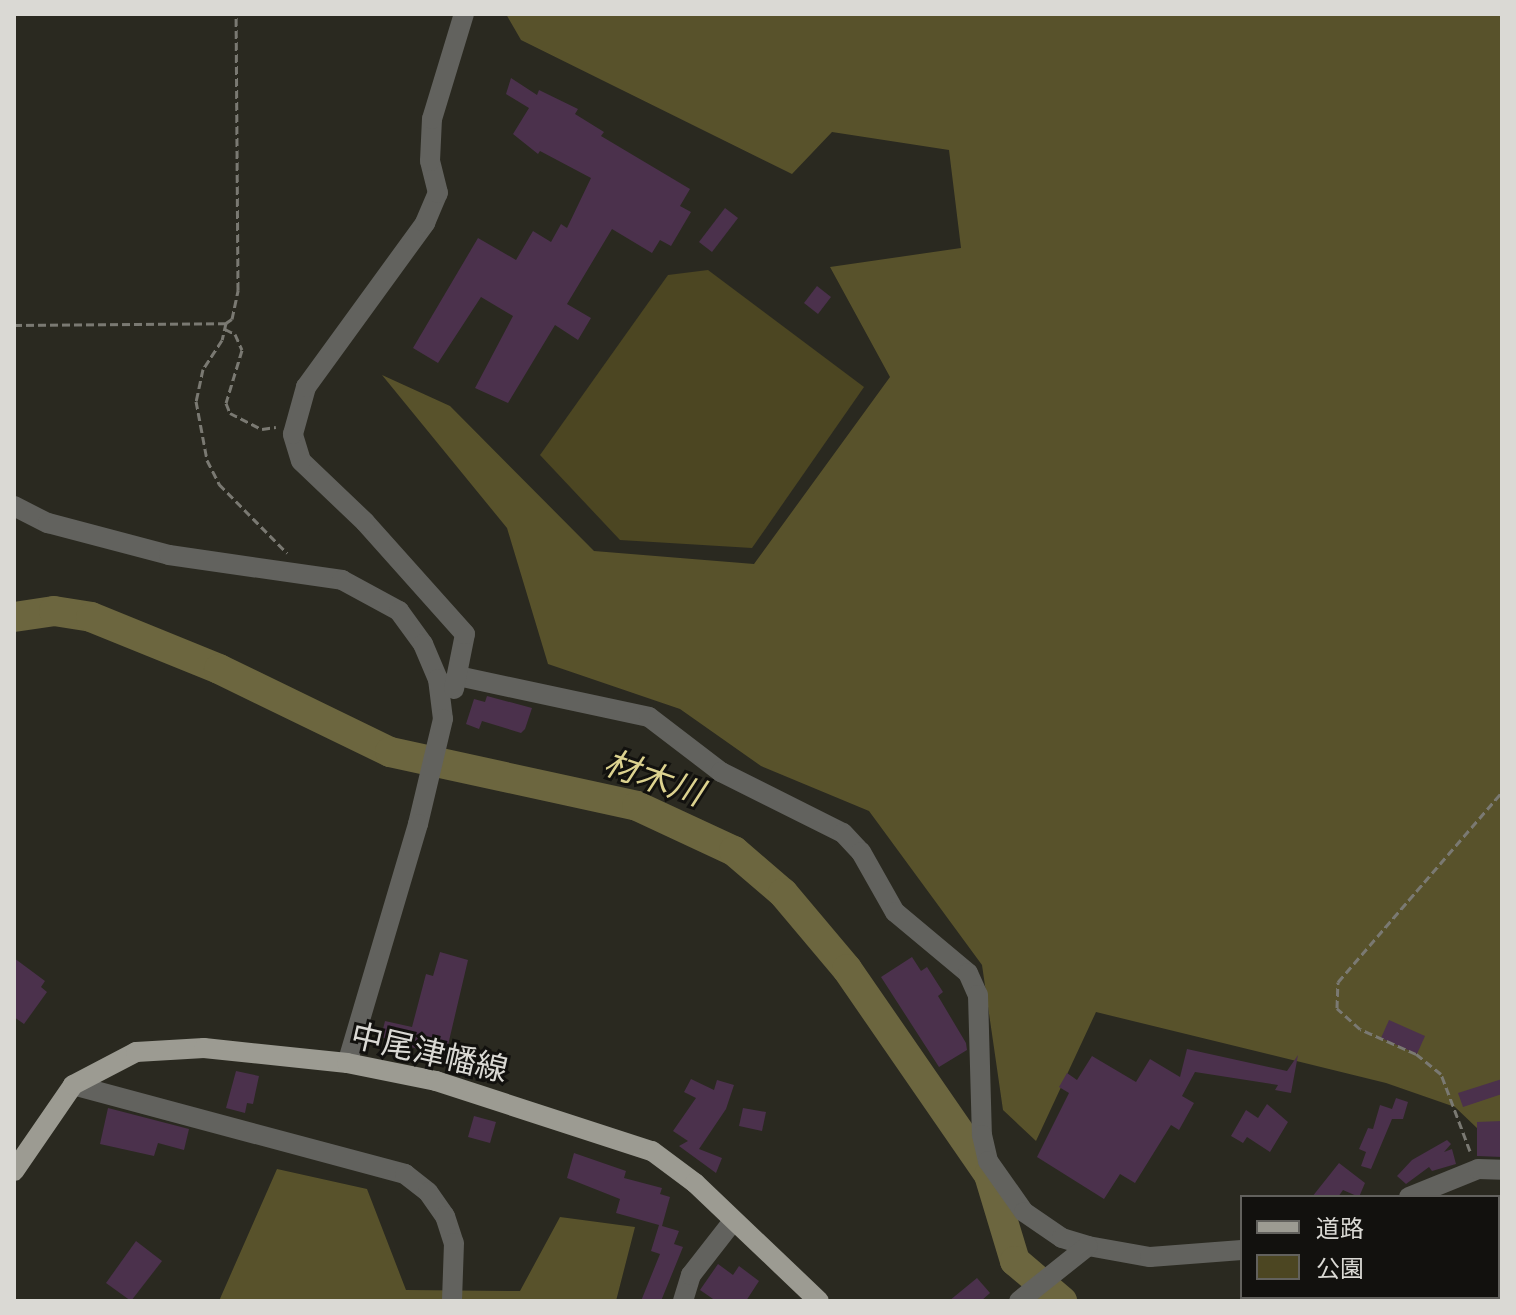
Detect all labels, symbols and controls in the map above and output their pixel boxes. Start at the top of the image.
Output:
water label: 材木川 [598,744,708,816]
street label: 中尾津幡線 [347,1017,511,1091]
legend [1240,1195,1500,1299]
text: 道路 [1316,1218,1364,1242]
text: 公園 [1316,1258,1364,1282]

